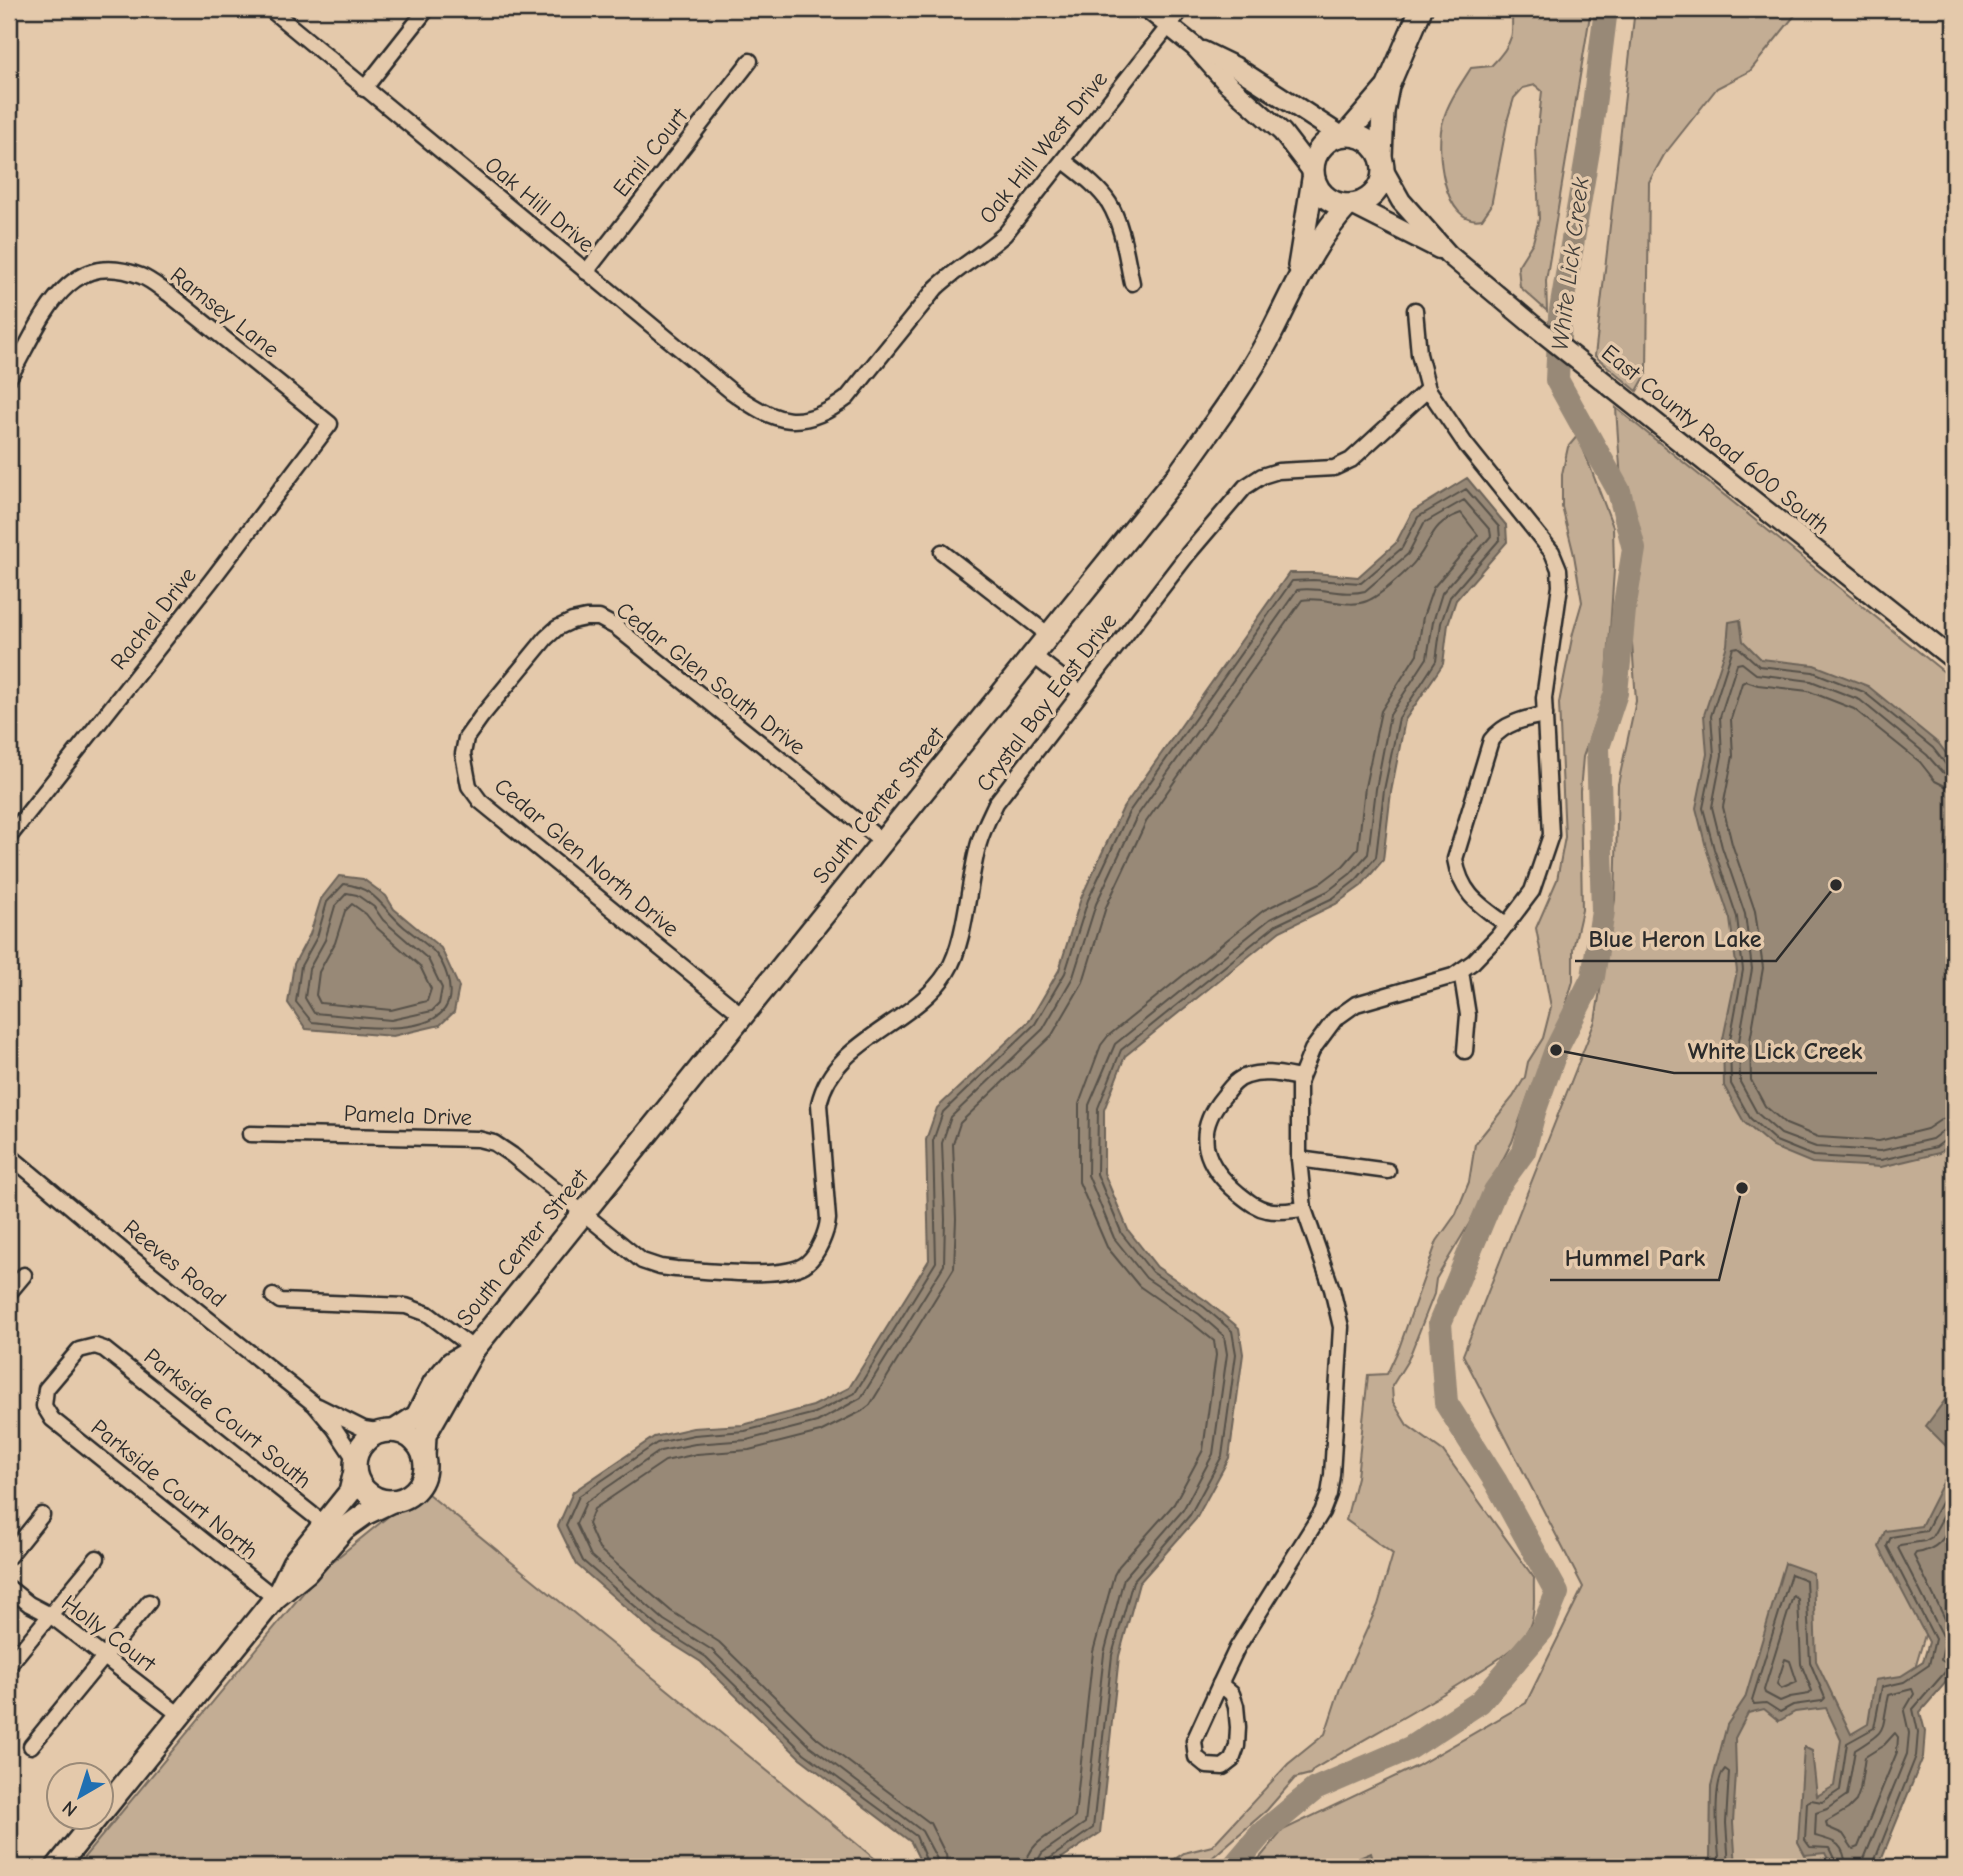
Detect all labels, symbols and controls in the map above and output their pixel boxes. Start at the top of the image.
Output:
street label: Oak Hill West Drive [974,66,1113,229]
street label: Emil Court [608,102,694,202]
street label: Oak Hill Drive [479,151,600,258]
water label: White Lick Creek [1545,175,1595,352]
street label: Ramsey Lane [165,262,284,363]
street label: East County Road 600 South [1596,339,1835,540]
street label: Rachel Drive [105,562,202,675]
street label: Cedar Glen South Drive [611,596,811,761]
street label: Crystal Bay East Drive [970,608,1122,797]
street label: South Center Street [807,721,951,889]
street label: Cedar Glen North Drive [489,772,684,942]
callout: Blue Heron Lake [1575,916,1776,961]
text: Blue Heron Lake [1589,925,1762,953]
callout: White Lick Creek [1674,1028,1877,1073]
text: White Lick Creek [1688,1037,1863,1065]
street label: Pamela Drive [343,1100,473,1131]
street label: South Center Street [451,1163,595,1331]
street label: Reeves Road [118,1214,231,1313]
callout: Hummel Park [1550,1235,1719,1280]
text: Hummel Park [1565,1244,1706,1272]
street label: Parkside Court South [139,1343,317,1494]
street label: Parkside Court North [86,1414,264,1565]
street label: Holly Court [56,1589,162,1678]
north arrow [46,1760,116,1830]
text: N [58,1796,82,1821]

